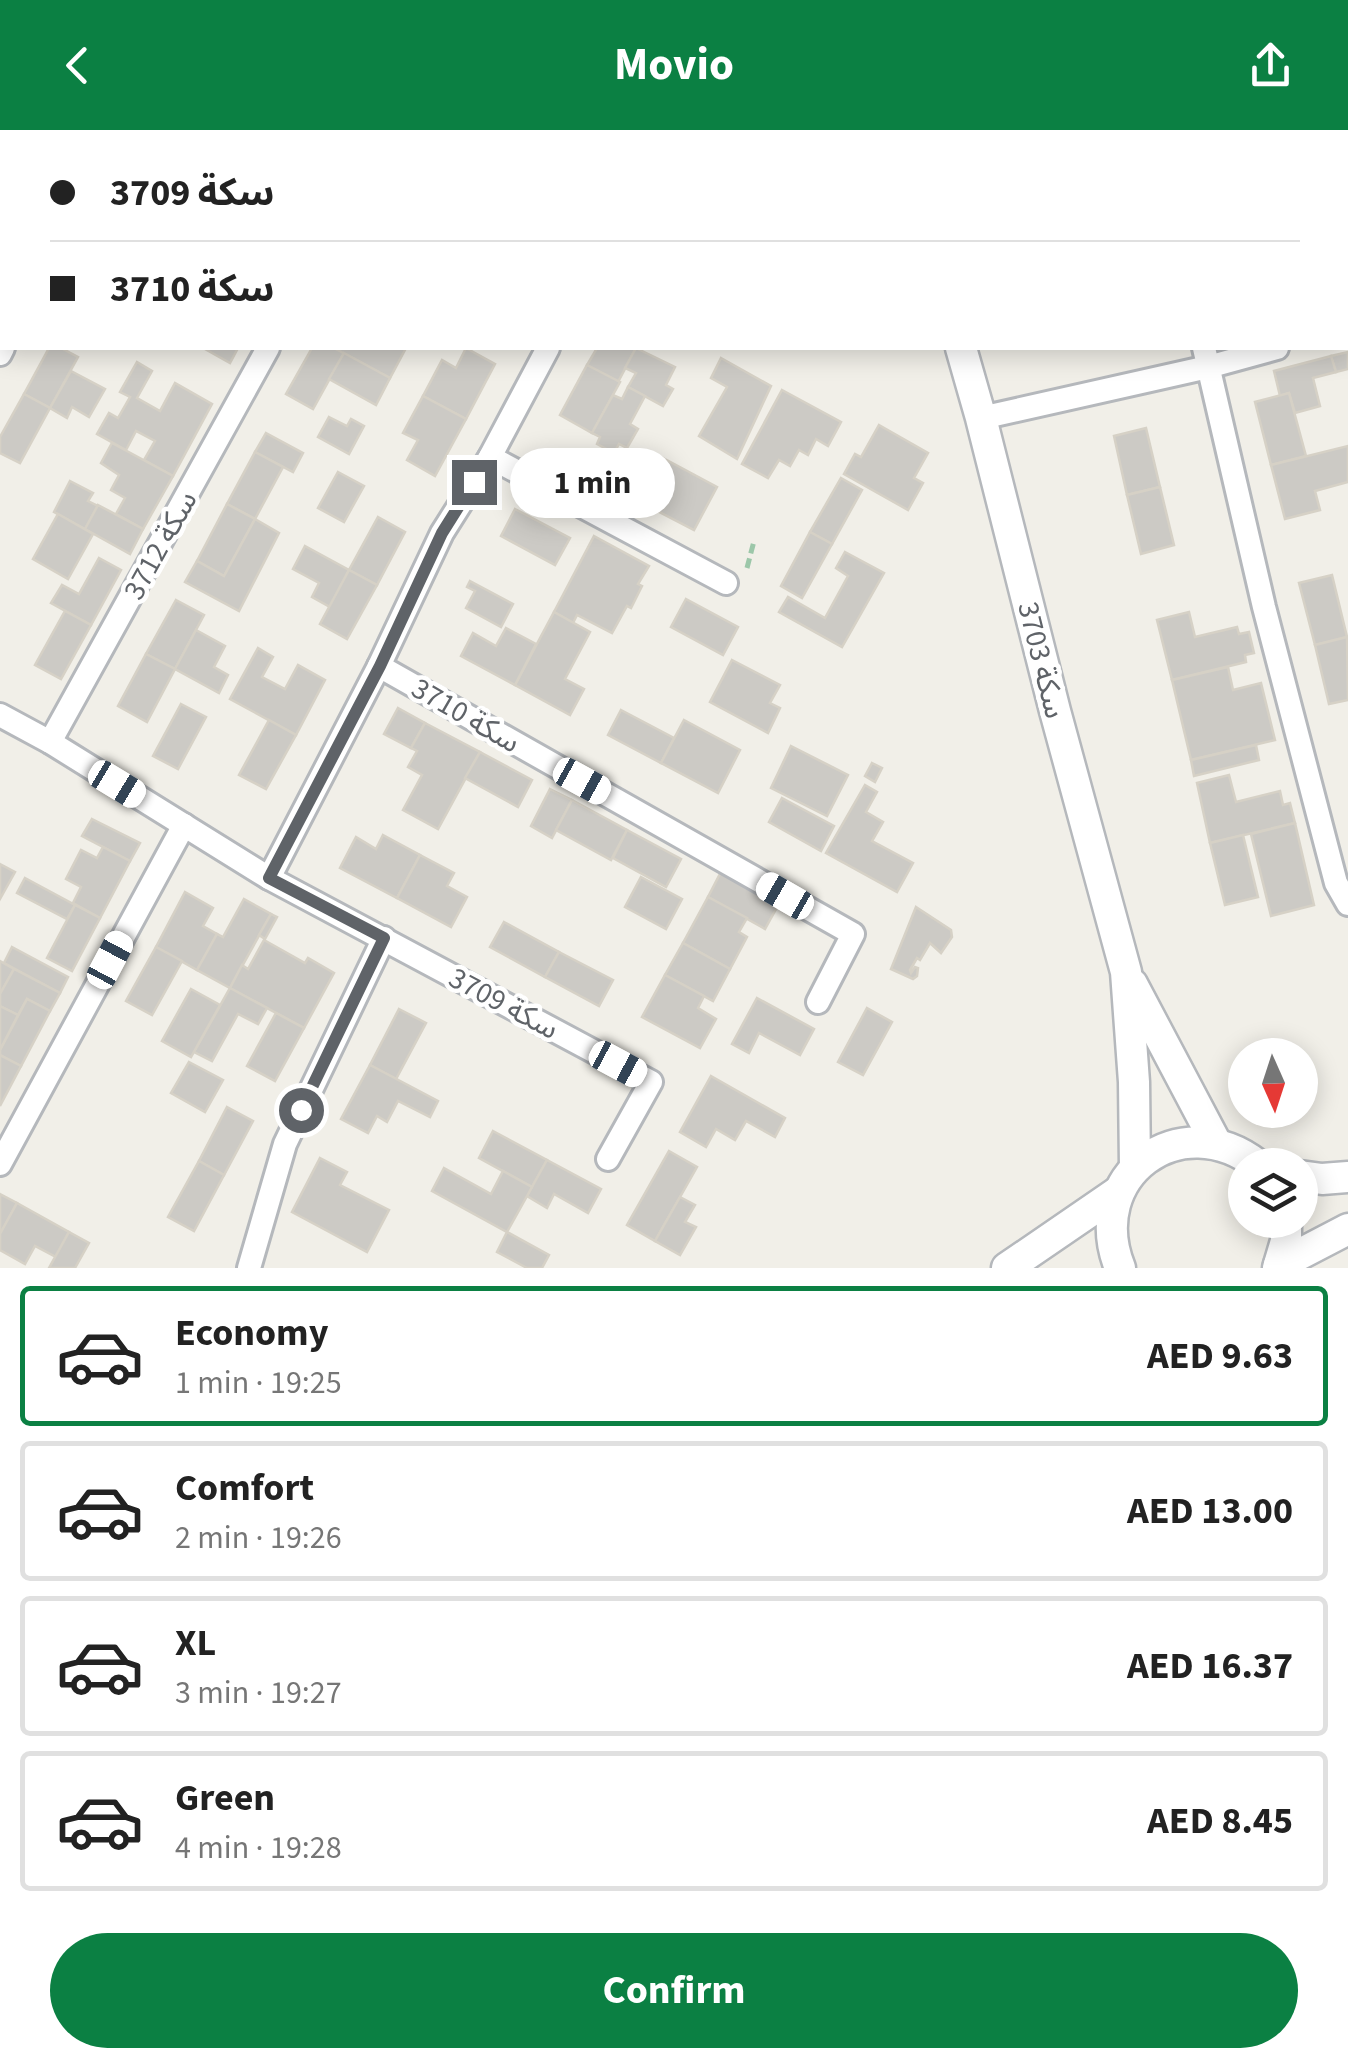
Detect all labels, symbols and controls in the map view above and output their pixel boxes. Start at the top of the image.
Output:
text: Movio [614,33,734,97]
icon: back [50,38,105,93]
icon: share [1243,38,1298,93]
text: سكة 3709 [110,166,274,220]
text: سكة 3710 [110,262,274,316]
callout: 1 min [509,447,674,517]
route end [452,460,497,505]
text: 1 min [554,460,631,506]
street label: سكة 3712 [113,483,208,608]
street label: سكة 3703 [1006,597,1077,723]
street label: سكة 3710 [403,667,528,764]
car [548,753,616,809]
car [84,756,150,812]
car [752,868,818,924]
car [83,926,137,994]
street label: سكة 3709 [441,957,566,1050]
car [584,1037,652,1091]
north arrow [1228,1038,1318,1128]
map controls [1228,1038,1318,1238]
route start [279,1088,324,1133]
button: layers [1228,1148,1318,1238]
text: Economy [175,1306,328,1360]
icon: car [55,1311,145,1401]
text: AED 9.63 [1147,1329,1293,1383]
text: 1 min · 19:25 [175,1360,342,1406]
text: Comfort [175,1461,314,1515]
icon: car [55,1466,145,1556]
text: AED 13.00 [1127,1484,1293,1538]
text: 2 min · 19:26 [175,1515,342,1561]
text: XL [175,1616,216,1670]
icon: car [55,1621,145,1711]
text: AED 16.37 [1127,1639,1293,1693]
text: 3 min · 19:27 [175,1670,342,1716]
text: Green [175,1771,275,1825]
icon: car [55,1776,145,1866]
text: AED 8.45 [1147,1794,1293,1848]
text: 4 min · 19:28 [175,1825,342,1871]
button: Confirm [50,1933,1298,2048]

